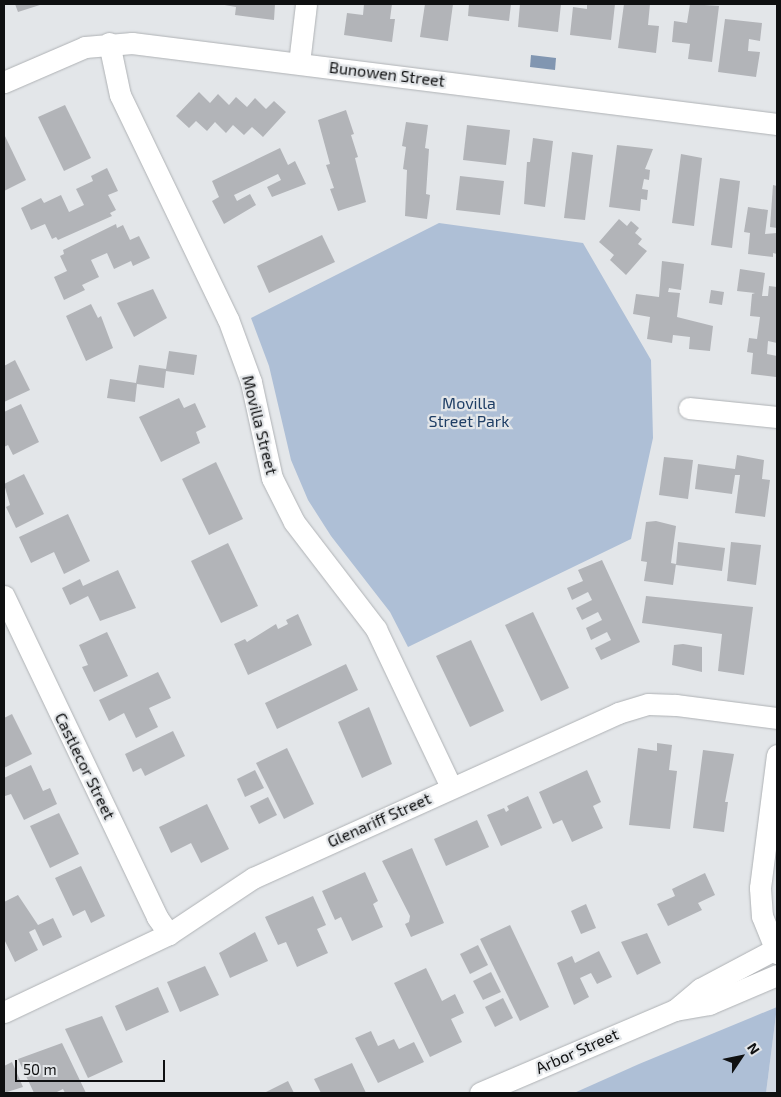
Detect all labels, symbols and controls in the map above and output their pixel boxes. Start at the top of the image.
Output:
street label: Bunowen Street [328,57,446,91]
street label: Movilla Street [238,373,282,477]
park label: Movilla Street Park [429,393,509,431]
street label: Castlecor Street [51,709,119,823]
street label: Glenariff Street [324,789,434,851]
street label: Arbor Street [532,1024,622,1078]
north arrow [716,1032,766,1082]
text: N [744,1039,764,1057]
scale bar [18,1050,168,1082]
text: 50 m [23,1060,57,1078]

